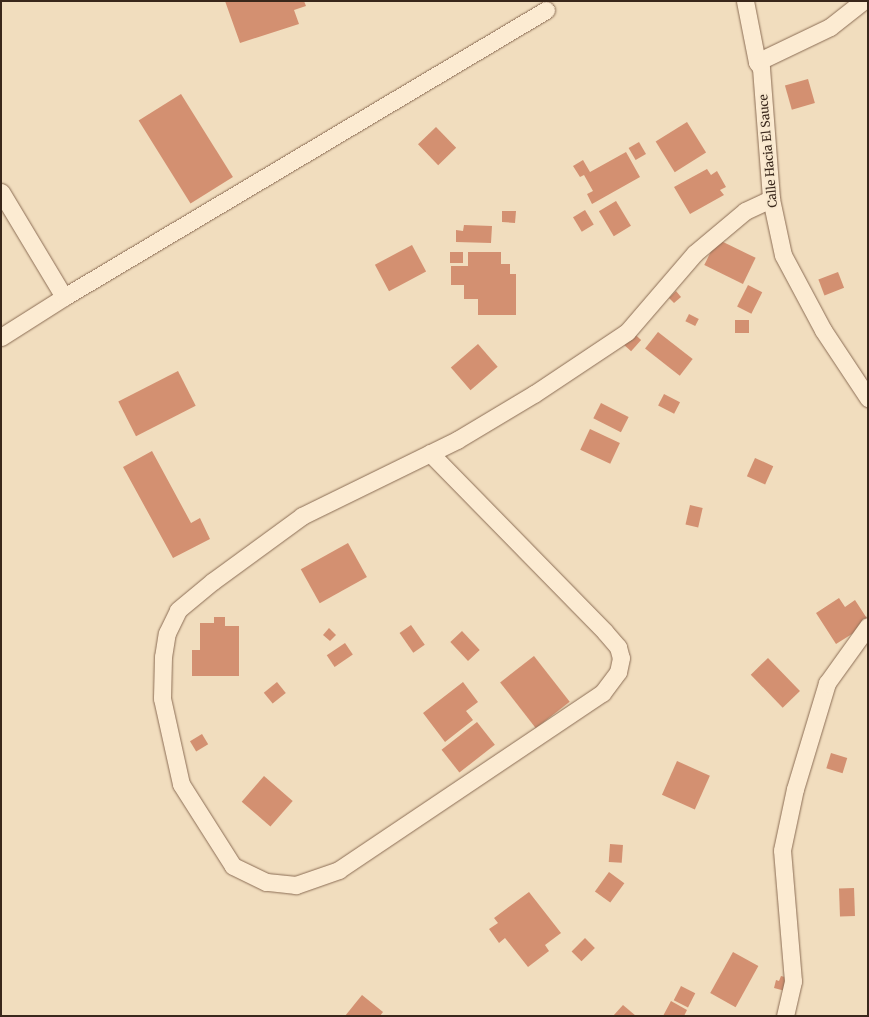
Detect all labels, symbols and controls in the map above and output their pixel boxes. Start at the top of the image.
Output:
street label: Calle Hacia El Sauce [756,94,780,208]

